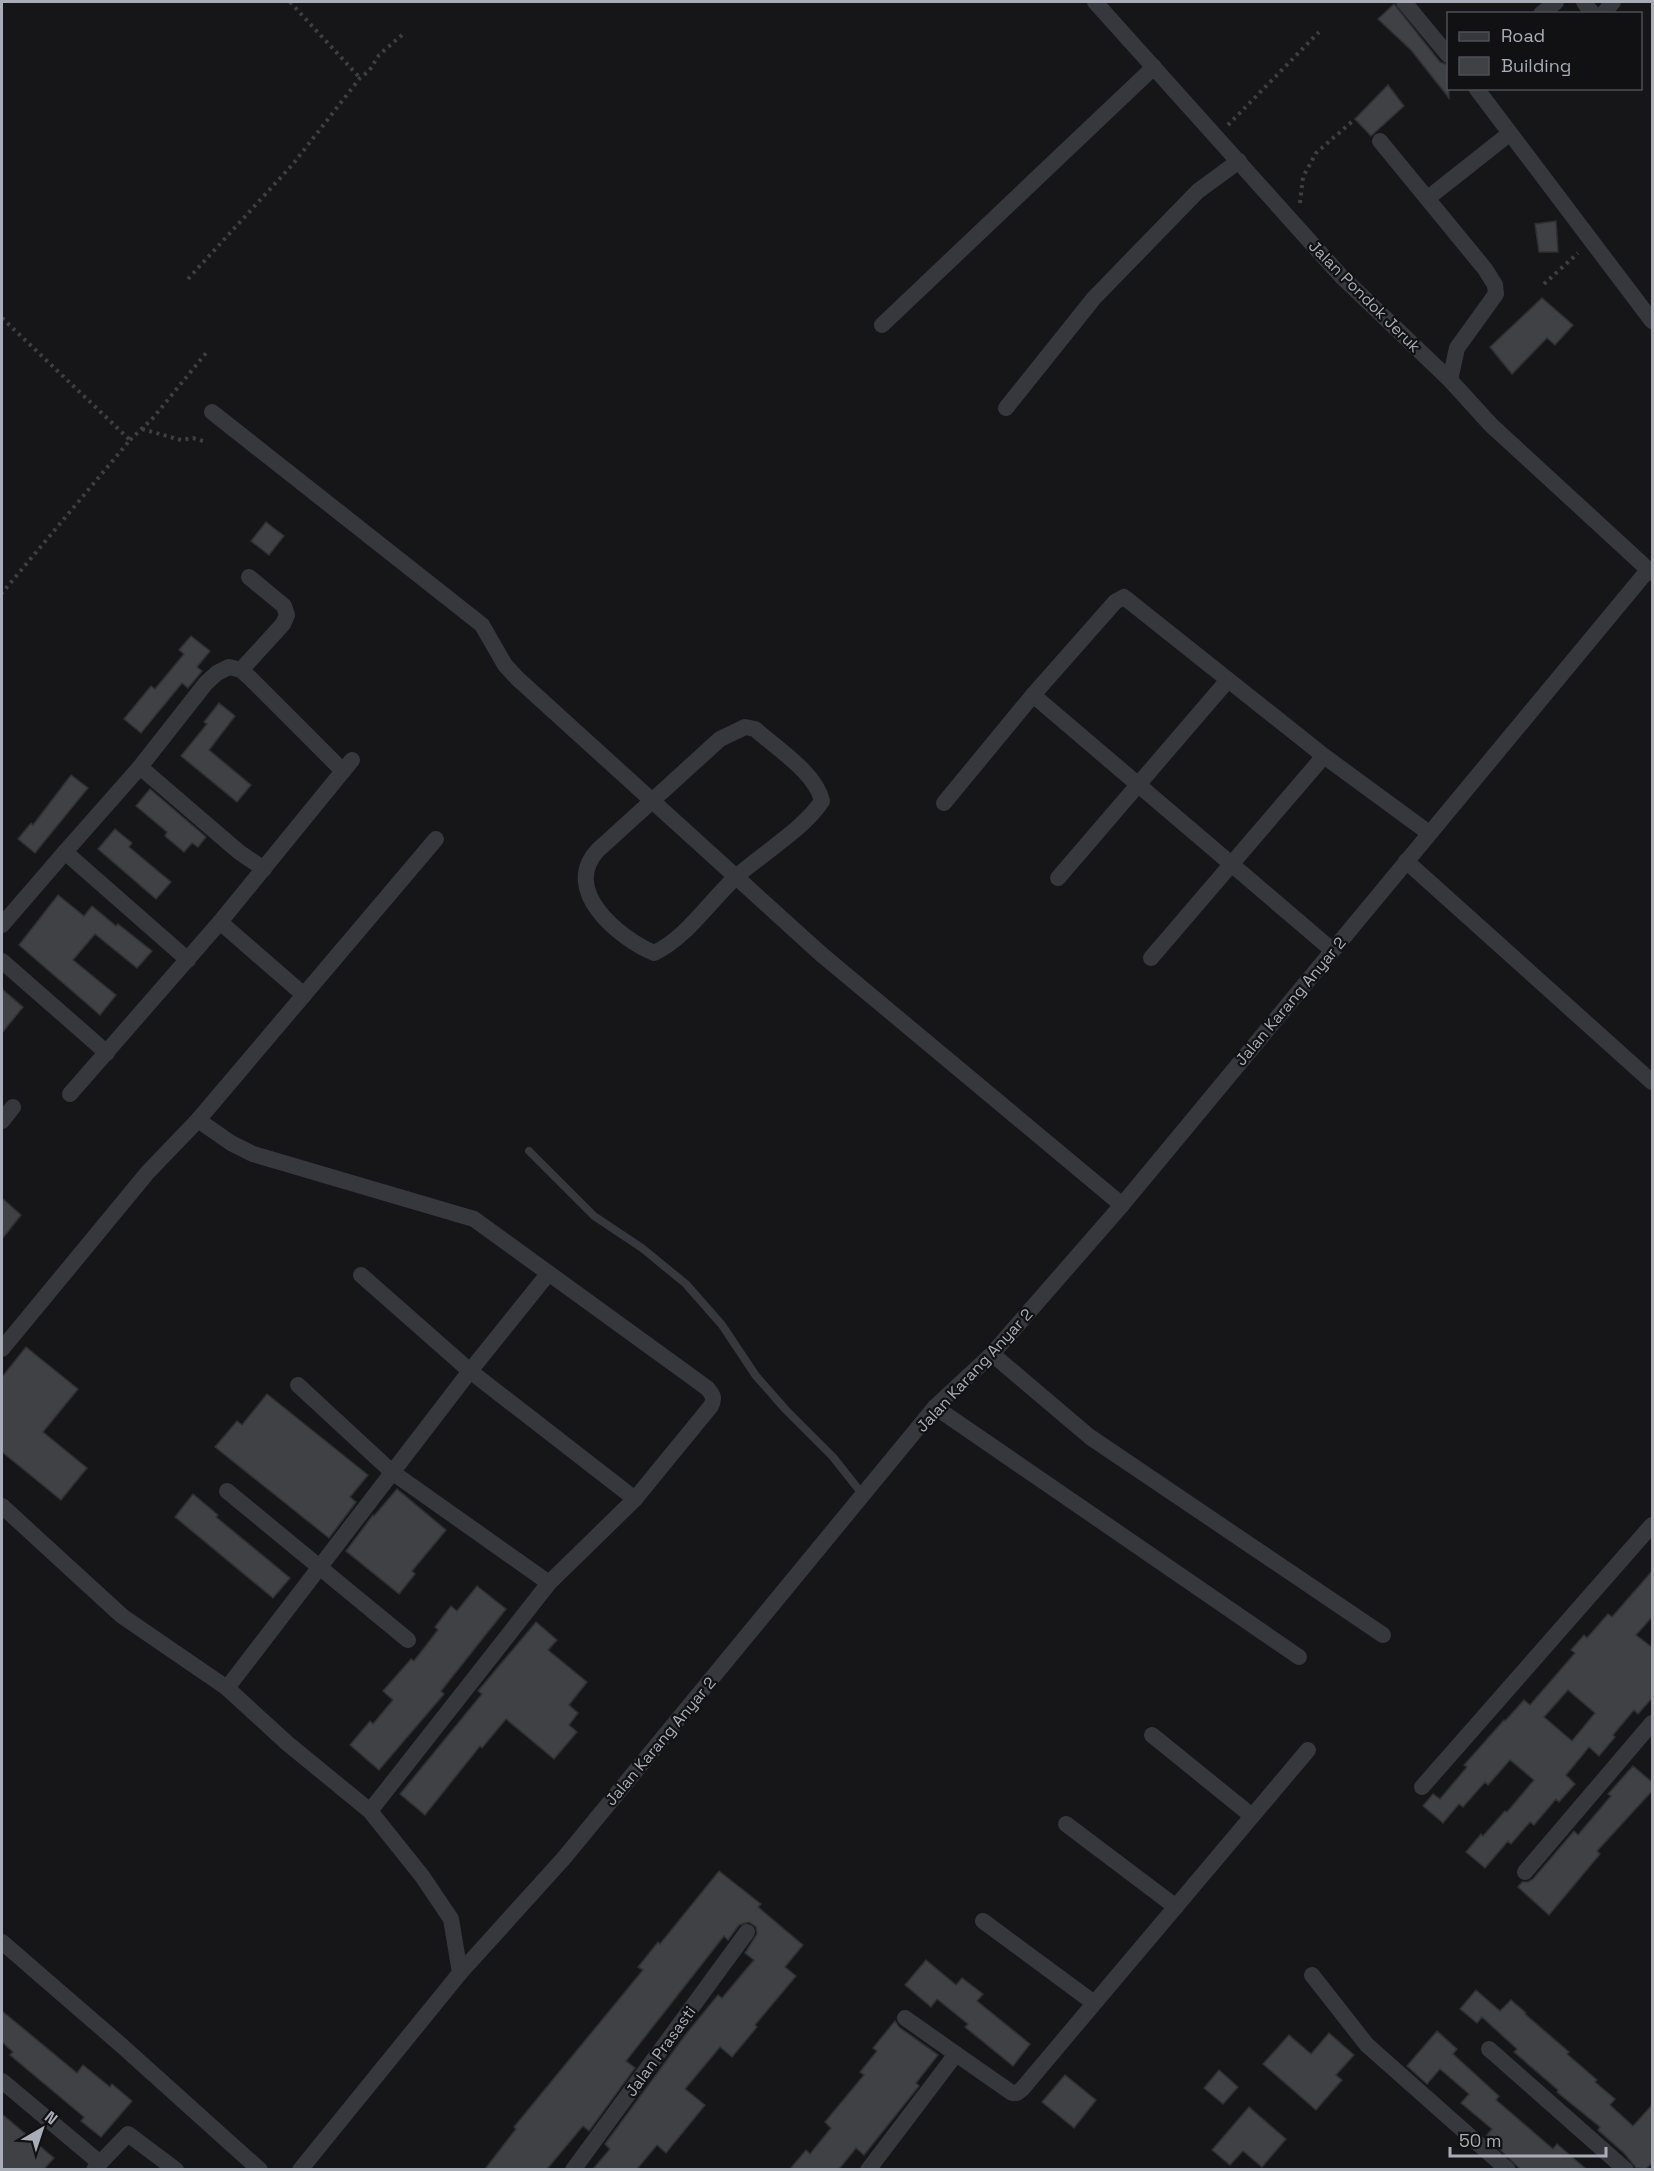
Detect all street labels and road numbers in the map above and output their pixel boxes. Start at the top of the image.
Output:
street label: Jalan Pondok Jeruk [1304,236,1425,357]
street label: Jalan Karang Anyar 2 [1230,933,1350,1070]
street label: Jalan Karang Anyar 2 [912,1304,1037,1437]
street label: Jalan Karang Anyar 2 [600,1673,720,1810]
street label: Jalan Prasasti [620,2002,700,2101]

